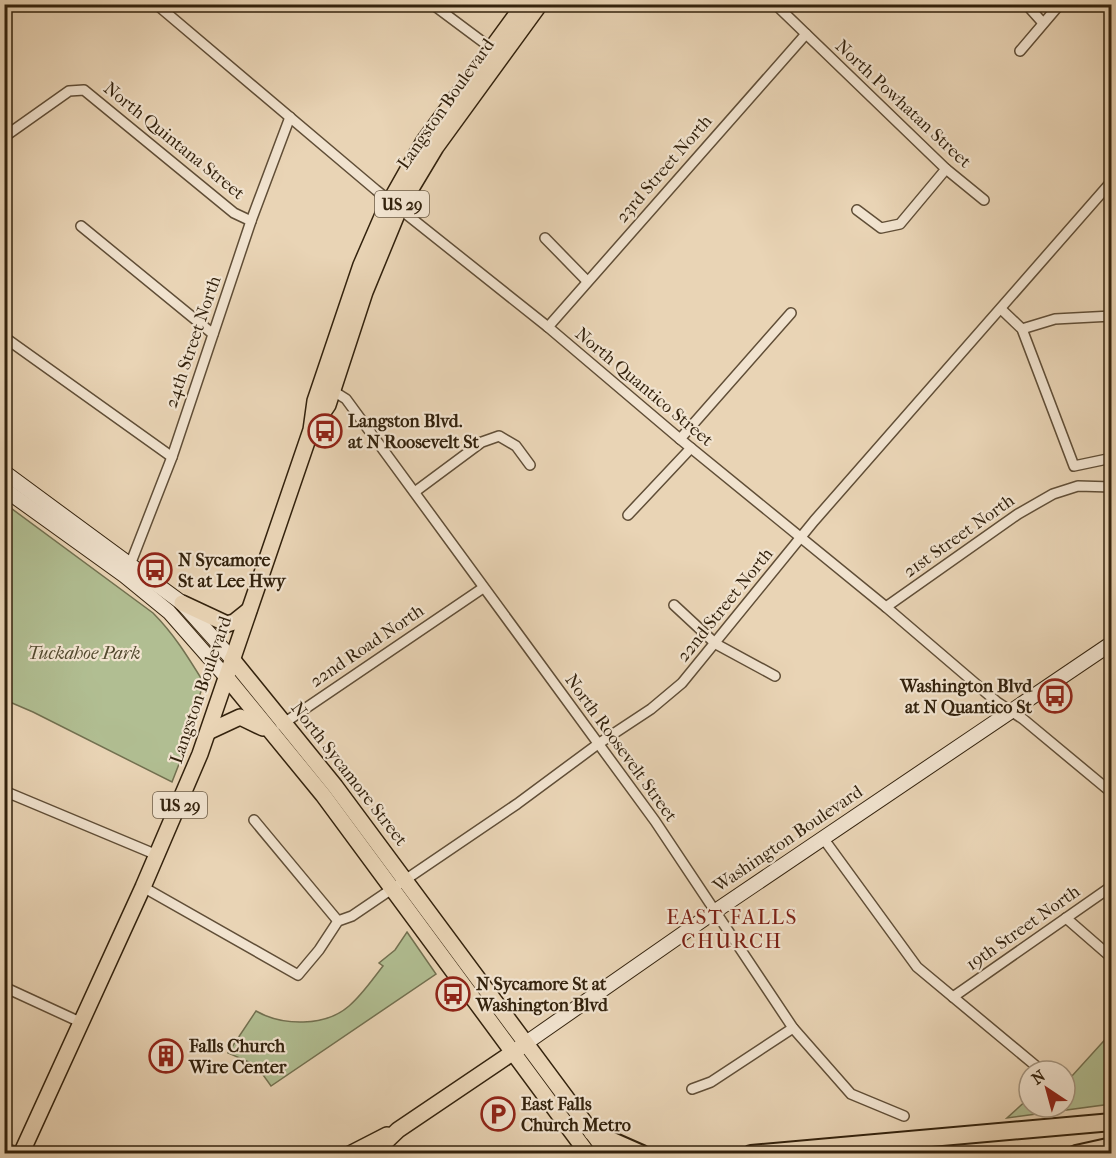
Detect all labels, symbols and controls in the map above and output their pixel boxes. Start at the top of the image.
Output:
street label: Langston Boulevard [393,35,499,173]
street label: North Powhatan Street [831,36,976,173]
street label: North Quintana Street [99,78,249,205]
street label: 23rd Street North [612,111,716,227]
road number: US 29 [375,191,429,217]
street label: 24th Street North [161,273,225,411]
street label: North Quantico Street [571,323,718,451]
place label: Langston Blvd. at N Roosevelt St [348,411,479,453]
bus stop icon: Langston Blvd. at N Roosevelt St [307,413,343,449]
street label: 21st Street North [899,490,1019,582]
street label: 22nd Street North [673,544,777,666]
place label: N Sycamore St at Lee Hwy [178,550,287,592]
bus stop icon: N Sycamore St at Lee Hwy [137,552,173,588]
street label: 22nd Road North [306,600,428,692]
street label: Langston Boulevard [166,613,236,766]
park label: Tuckahoe Park [28,643,140,664]
street label: North Roosevelt Street [560,670,682,826]
place label: Washington Blvd at N Quantico St [899,676,1033,718]
bus stop icon: Washington Blvd at N Quantico St [1037,678,1073,714]
street label: North Sycamore Street [286,698,412,851]
street label: Washington Boulevard [708,781,867,897]
road number: US 29 [153,792,207,818]
street label: 19th Street North [962,881,1084,975]
district label: EAST FALLS CHURCH [666,905,798,953]
place label: N Sycamore St at Washington Blvd [475,974,609,1016]
bus stop icon: N Sycamore St at Washington Blvd [435,976,471,1012]
place label: Falls Church Wire Center [188,1036,287,1078]
building icon: Falls Church Wire Center [148,1038,184,1074]
north arrow [1017,1059,1077,1119]
text: N [1028,1066,1050,1089]
place label: East Falls Church Metro [521,1094,631,1136]
parking icon: East Falls Church Metro [480,1096,516,1132]

